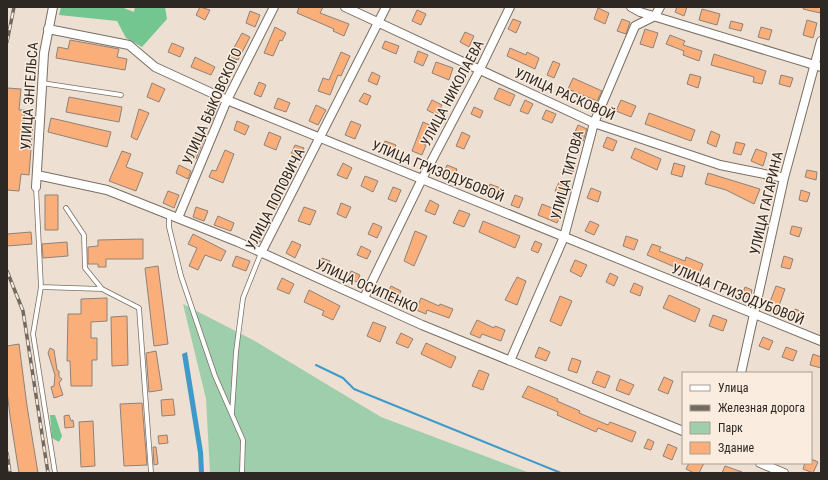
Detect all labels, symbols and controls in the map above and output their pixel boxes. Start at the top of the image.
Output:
street label: УЛИЦА НИКОЛАЕВА [417,37,487,149]
street label: УЛИЦА ЭНГЕЛЬСА [17,42,41,150]
street label: УЛИЦА БЫКОВСКОГО [179,45,245,167]
street label: УЛИЦА РАСКОВОЙ [512,65,618,123]
street label: УЛИЦА ТИТОВА [547,129,587,221]
street label: УЛИЦА ГРИЗОДУБОВОЙ [369,137,507,205]
street label: УЛИЦА ПОПОВИЧА [242,146,308,252]
street label: УЛИЦА ГАГАРИНА [746,150,786,256]
street label: УЛИЦА ОСИПЕНКО [313,256,421,316]
street label: УЛИЦА ГРИЗОДУБОВОЙ [669,260,807,328]
legend [682,372,812,464]
text: Улица [718,381,749,395]
text: Железная дорога [718,401,805,415]
text: Парк [718,421,743,435]
text: Здание [718,441,755,455]

